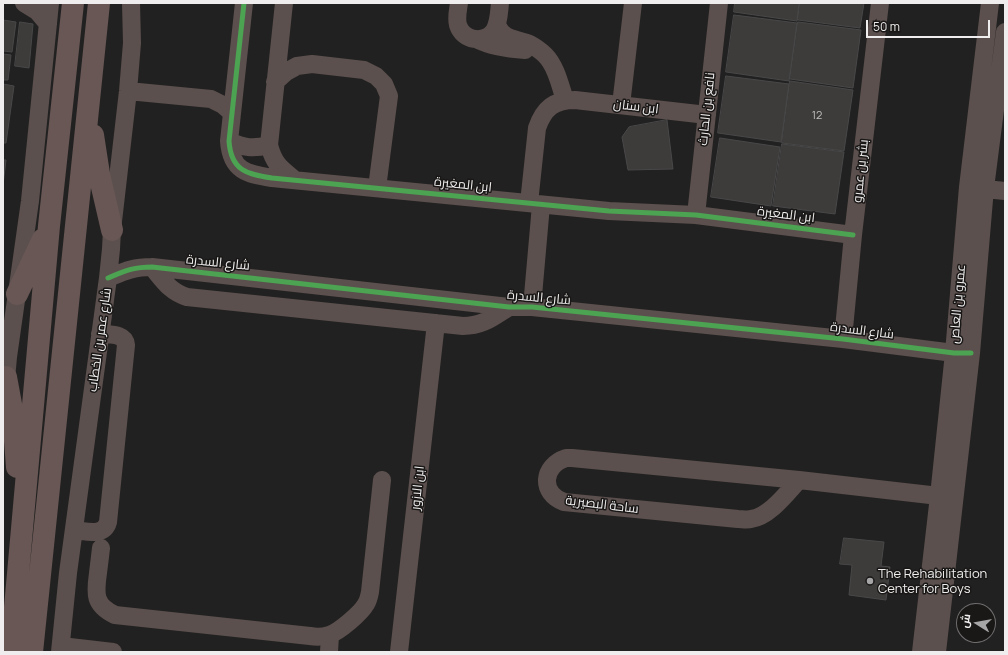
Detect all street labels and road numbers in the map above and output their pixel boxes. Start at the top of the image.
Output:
street label: نافع بن الحارث [695,72,719,146]
street label: ابن سنان [612,96,660,118]
street label: بشر بن عمرو [850,139,872,203]
street label: ابن المغيرة [433,174,493,196]
street label: ابن المغيرة [756,204,816,226]
street label: شارع السدرة [185,252,251,274]
street label: عمرو بن العاص [947,264,969,344]
street label: شارع عمر بن الخطاب [85,287,115,393]
street label: شارع السدرة [506,287,572,309]
street label: شارع السدرة [829,319,895,343]
street label: ابن الازور [408,465,428,511]
street label: ساحة البصيرية [565,493,639,517]

